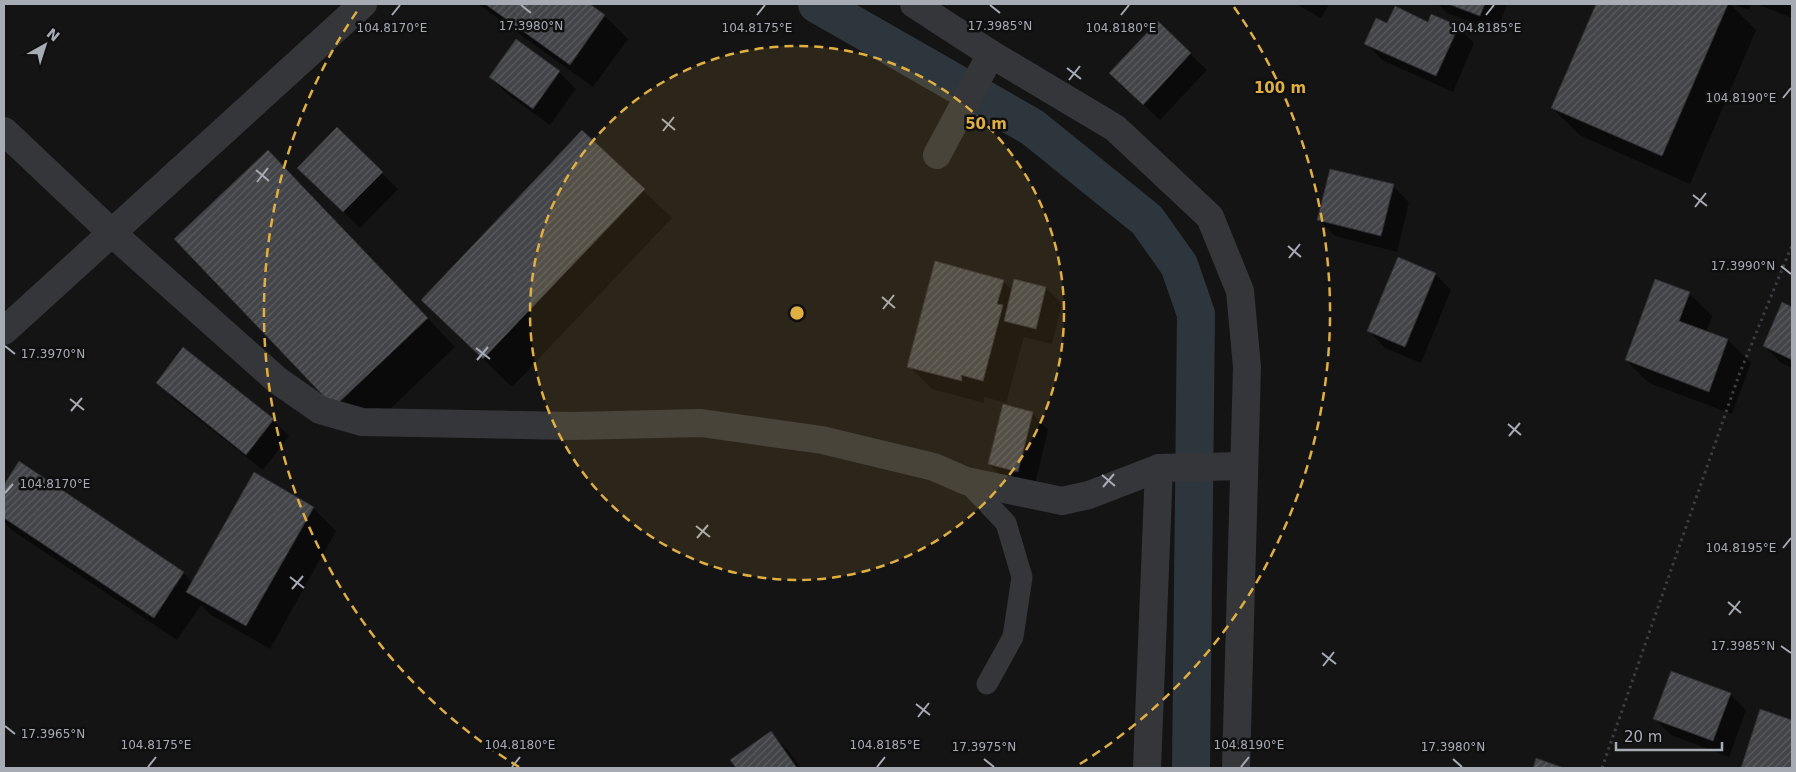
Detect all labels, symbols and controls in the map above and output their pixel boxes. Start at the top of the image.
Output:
text: 17.3980°N [499,19,563,33]
text: 17.3985°N [968,19,1032,33]
north arrow [20,20,70,70]
text: 104.8170°E [357,21,427,35]
text: 104.8175°E [722,21,792,35]
text: 104.8180°E [1086,21,1156,35]
text: 104.8185°E [1451,21,1521,35]
text: N [44,25,63,45]
text: 100 m [1254,79,1306,97]
text: 104.8190°E [1706,91,1776,105]
text: 50 m [965,115,1007,133]
text: 17.3990°N [1711,259,1775,273]
centre of rings [788,304,806,322]
text: 17.3970°N [21,347,85,361]
text: 104.8170°E [20,477,90,491]
text: 104.8195°E [1706,541,1776,555]
text: 17.3985°N [1711,639,1775,653]
scale bar [1616,720,1722,752]
text: 17.3965°N [21,727,85,741]
text: 20 m [1624,728,1662,746]
text: 104.8175°E [121,738,191,752]
text: 104.8180°E [485,738,555,752]
text: 104.8185°E [850,738,920,752]
text: 104.8190°E [1214,738,1284,752]
text: 17.3975°N [952,740,1016,754]
text: 17.3980°N [1421,740,1485,754]

